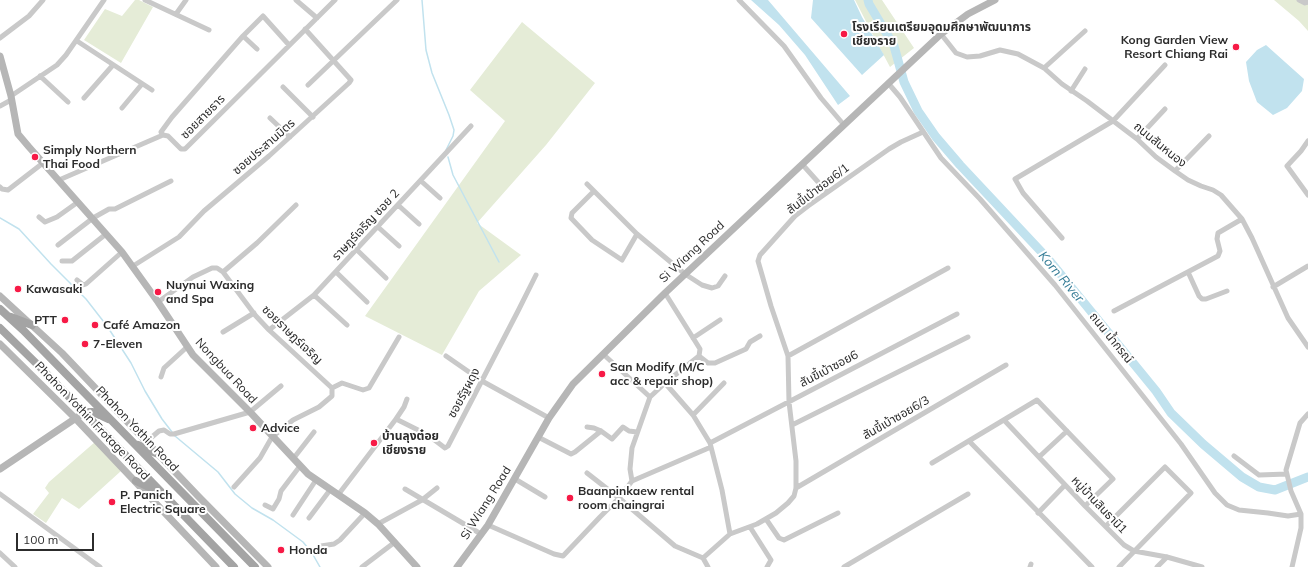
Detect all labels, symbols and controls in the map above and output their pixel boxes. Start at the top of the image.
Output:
place label: โรงเรียนเตรียมอุดมศึกษาพัฒนาการ เชียงราย [852,20,1031,48]
marker: โรงเรียนเตรียมอุดมศึกษาพัฒนาการ เชียงราย [839,29,849,39]
place label: Kong Garden View Resort Chiang Rai [1121,33,1228,61]
marker: Kong Garden View Resort Chiang Rai [1231,42,1241,52]
street label: ซอยสายธาร [178,92,228,142]
street label: ซอยประสานมิตร [230,116,298,178]
street label: ถนนสันหนอง [1131,119,1189,171]
place label: Simply Northern Thai Food [43,143,137,171]
marker: Simply Northern Thai Food [30,152,40,162]
street label: สันขี้เบ้าซอย6/1 [784,161,852,217]
street label: ราษฎร์เจริญ ซอย 2 [329,186,403,264]
street label: Si Wiang Road [656,218,728,286]
water label: Korn River [1035,248,1087,306]
place label: Nuynui Waxing and Spa [166,278,254,306]
place label: Kawasaki [26,282,82,296]
marker: Kawasaki [13,284,23,294]
marker: Nuynui Waxing and Spa [153,287,163,297]
street label: ซอยราษฎร์เจริญ [259,303,325,367]
street label: ถนน น้ำกรณ์ [1086,310,1136,366]
place label: PTT [34,313,57,327]
marker: PTT [60,315,70,325]
place label: Café Amazon [103,318,180,332]
marker: Café Amazon [90,320,100,330]
street label: Nongbua Road [192,335,260,407]
place label: 7-Eleven [93,337,142,351]
marker: 7-Eleven [80,339,90,349]
street label: สันขี้เบ้าซอย6 [797,348,861,390]
street label: Phahon Yothin Frotage Road [32,359,152,483]
place label: San Modify (M/C acc & repair shop) [610,360,713,388]
street label: ซอยรัฐผดุง [445,365,483,421]
marker: San Modify (M/C acc & repair shop) [597,369,607,379]
street label: Phahon Yothin Road [93,383,181,475]
street label: สันขี้เบ้าซอย6/3 [860,393,932,443]
place label: Advice [261,421,300,435]
marker: Advice [248,423,258,433]
place label: บ้านลุงต๋อย เชียงราย [382,429,439,457]
marker: บ้านลุงต๋อย เชียงราย [369,438,379,448]
street label: Si Wiang Road [458,464,514,542]
street label: หมู่บ้านสินธานี1 [1068,473,1130,537]
place label: Baanpinkaew rental room chaingrai [578,484,694,512]
place label: P. Panich Electric Square [120,488,206,516]
marker: Baanpinkaew rental room chaingrai [565,493,575,503]
marker: P. Panich Electric Square [107,497,117,507]
scale bar [18,525,96,551]
text: 100 m [23,532,58,547]
place label: Honda [289,543,328,557]
marker: Honda [276,545,286,555]

